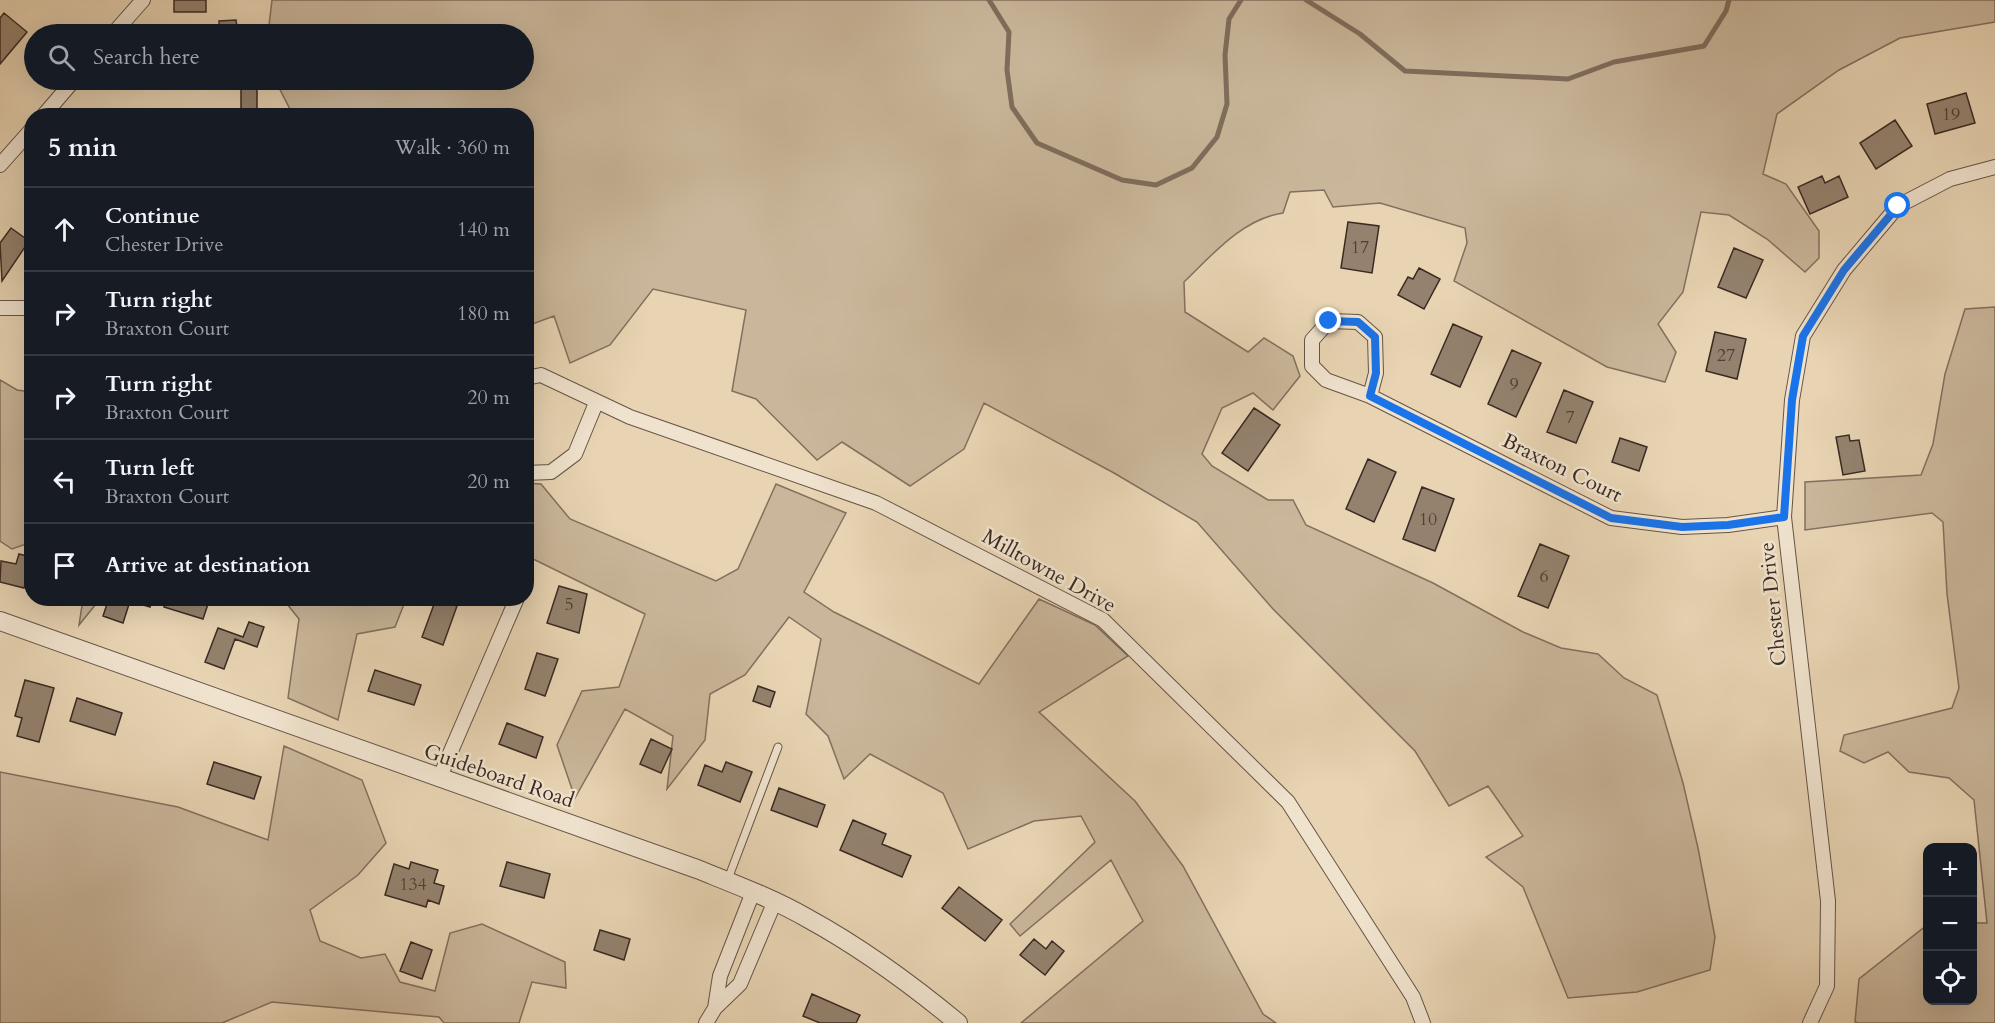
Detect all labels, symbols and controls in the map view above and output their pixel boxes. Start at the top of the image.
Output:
search box [24,24,534,90]
icon: search [45,41,78,74]
text: Search here [93,42,200,72]
house number: 19 [1942,102,1960,127]
text: 5 min [48,130,117,165]
text: Walk · 360 m [395,134,510,161]
route start [1884,192,1910,218]
text: Continue [105,201,200,231]
icon: ahead [48,213,81,246]
text: 140 m [457,216,510,243]
text: Chester Drive [105,231,223,258]
house number: 17 [1351,235,1369,260]
text: Turn right [105,285,212,315]
icon: right [48,297,81,330]
text: 180 m [457,300,510,327]
route end [1315,307,1341,333]
text: Braxton Court [105,315,229,342]
house number: 27 [1717,343,1735,368]
text: Turn right [105,369,212,399]
house number: 9 [1509,372,1519,397]
icon: right [48,381,81,414]
text: 20 m [467,384,510,411]
text: Braxton Court [105,399,229,426]
house number: 7 [1565,405,1575,430]
street label: Braxton Court [1497,426,1627,510]
text: Turn left [105,453,194,483]
icon: left [48,465,81,498]
text: 20 m [467,468,510,495]
text: Braxton Court [105,483,229,510]
house number: 10 [1419,507,1437,532]
street label: Milltowne Drive [977,522,1121,620]
street label: Chester Drive [1752,541,1794,667]
icon: arrive [48,549,81,582]
text: Arrive at destination [105,550,310,580]
house number: 6 [1539,564,1549,589]
house number: 5 [564,592,574,617]
street label: Guideboard Road [420,737,578,815]
map controls [1923,843,1977,1005]
button: + [1923,843,1977,897]
house number: 134 [399,872,427,897]
button: − [1923,897,1977,951]
button: locate [1923,951,1977,1005]

